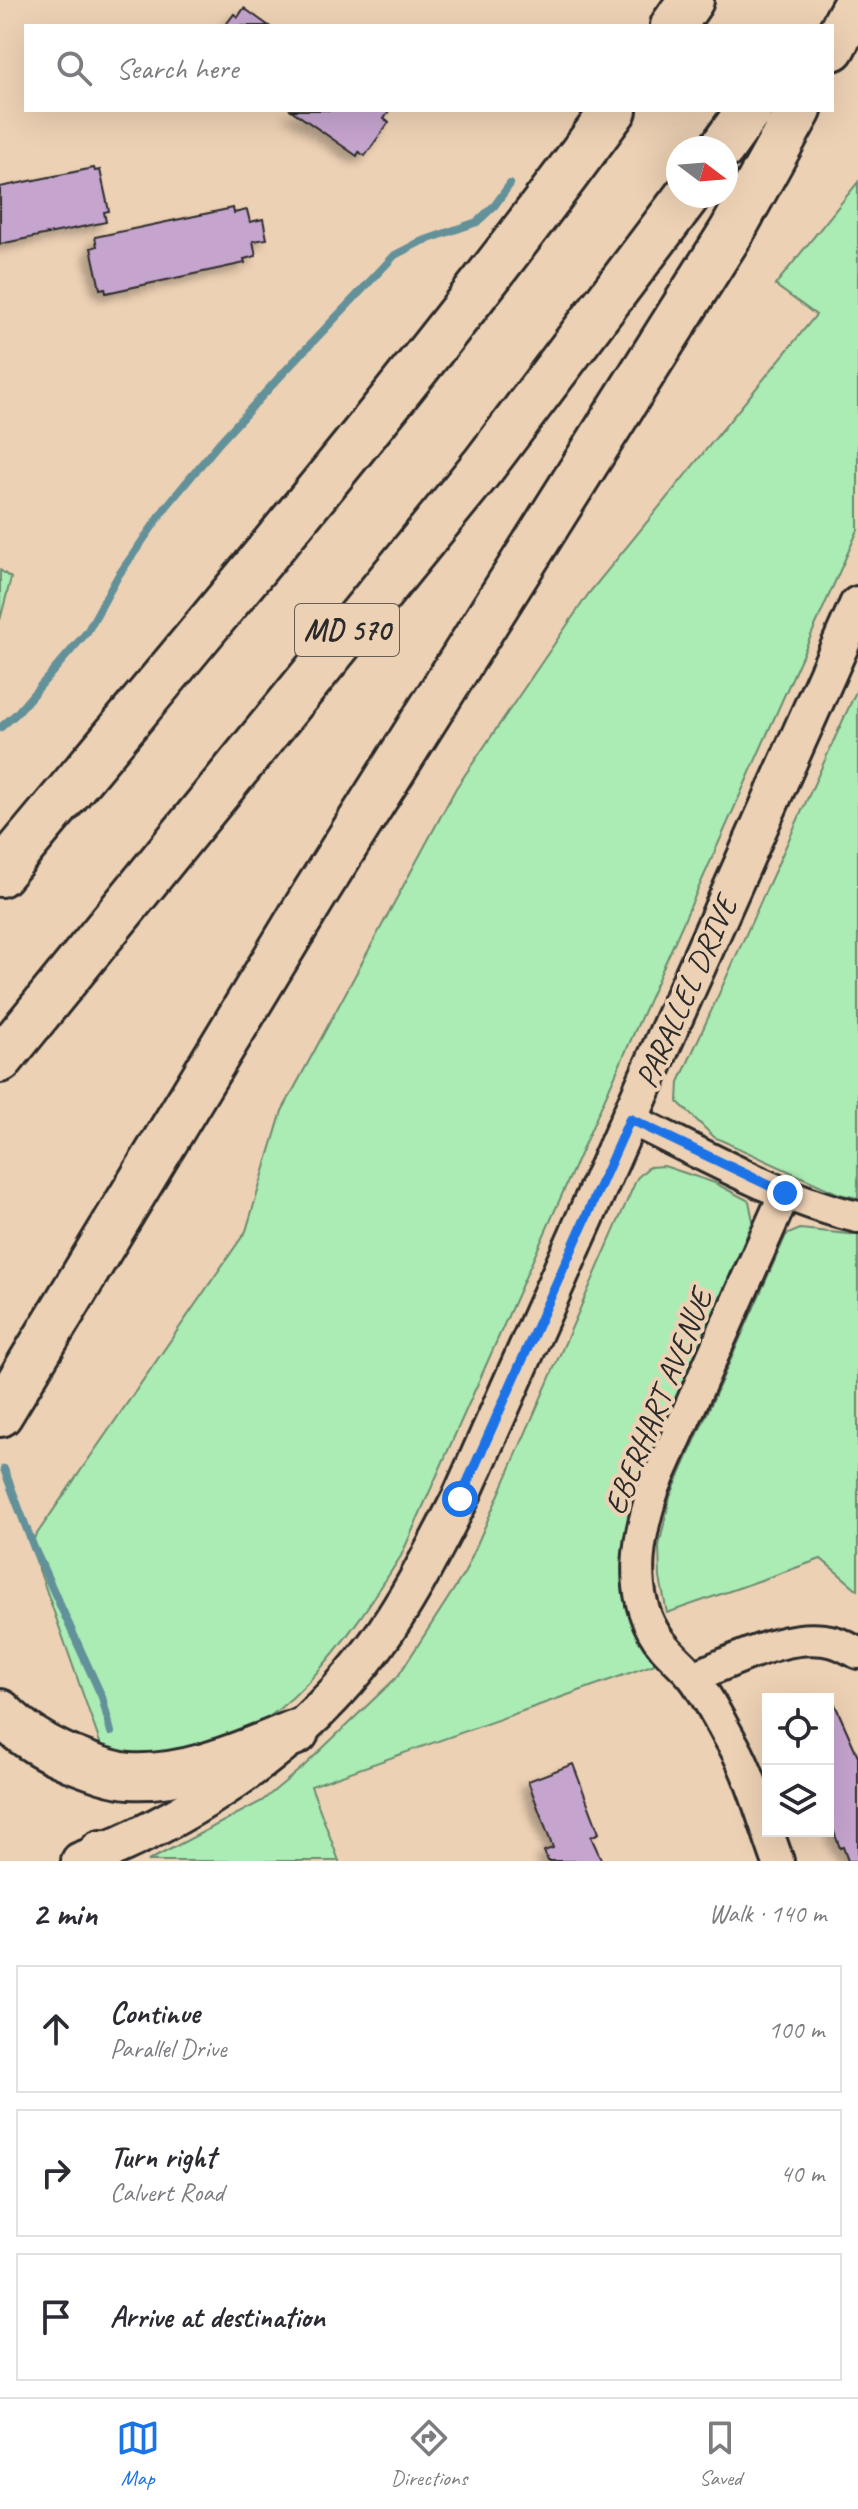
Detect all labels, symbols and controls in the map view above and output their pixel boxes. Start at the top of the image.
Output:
search box [24,24,834,112]
icon: search [52,46,96,90]
text: Search here [116,49,238,87]
north arrow [666,136,738,208]
road number: MD 570 [295,604,399,656]
street label: PARALLEL DRIVE [626,886,748,1094]
route end [767,1175,803,1211]
street label: EBERHART AVENUE [594,1280,723,1520]
route start [442,1481,478,1517]
map controls [762,1693,834,1837]
button: locate [762,1693,834,1765]
button: layers [762,1765,834,1837]
text: 2 min [32,1892,97,1935]
text: Walk · 140 m [709,1897,826,1930]
text: Continue [110,1994,200,2032]
icon: ahead [34,2007,78,2051]
text: 100 m [768,2013,824,2046]
text: Parallel Drive [110,2032,226,2065]
text: Turn right [110,2138,215,2176]
icon: right [34,2151,78,2195]
text: 40 m [780,2157,824,2190]
text: Calvert Road [110,2176,224,2209]
icon: arrive [34,2295,78,2339]
text: Arrive at destination [110,2298,325,2336]
tab: Map [116,2416,160,2492]
tab: Directions [391,2416,467,2492]
tab: Saved [698,2416,742,2492]

